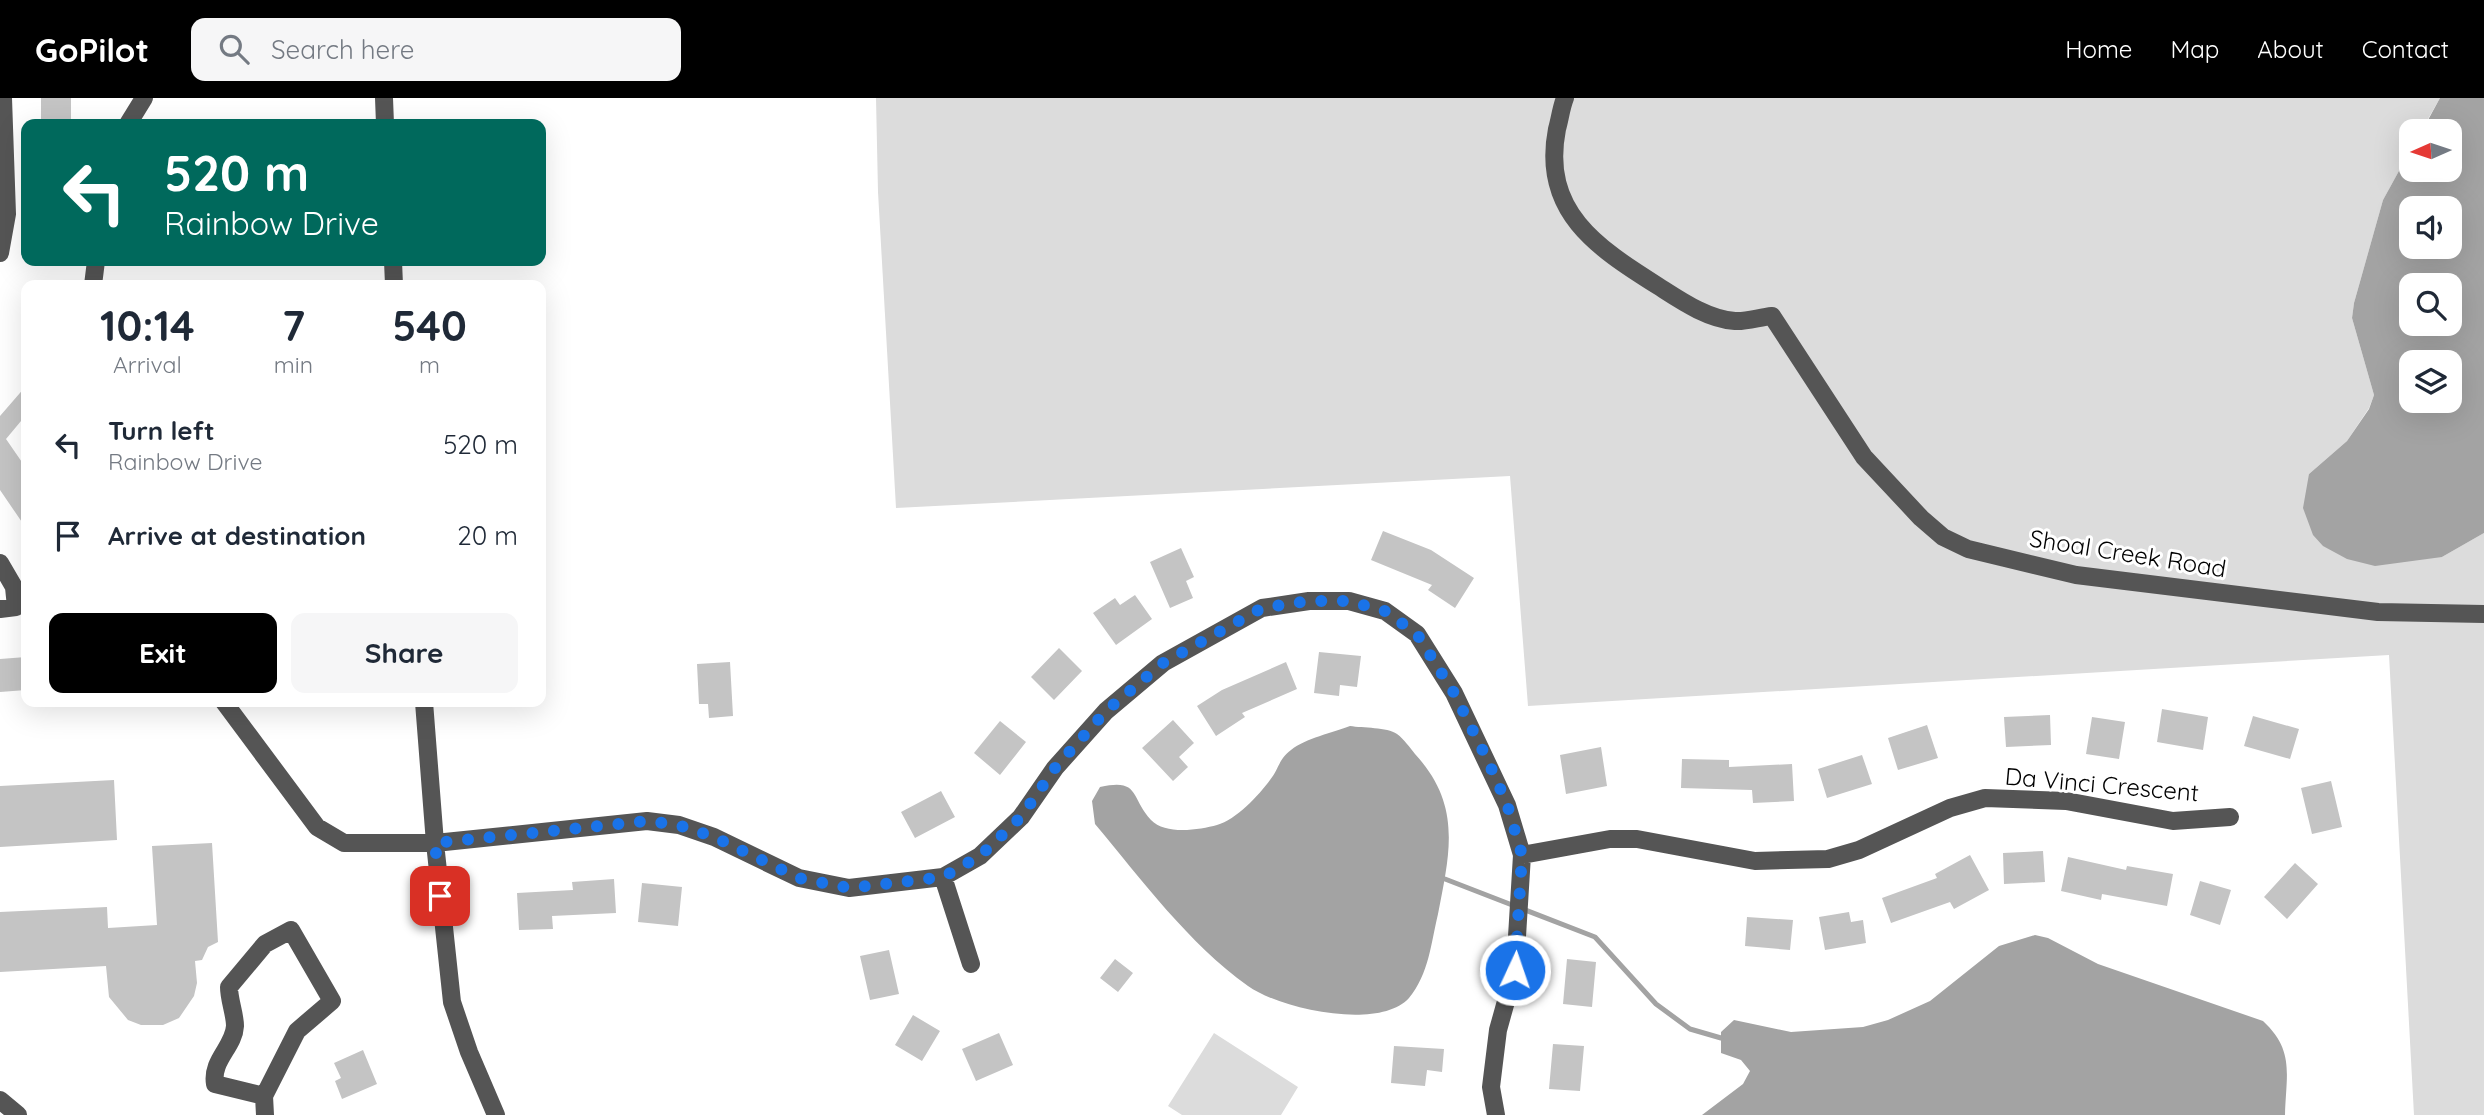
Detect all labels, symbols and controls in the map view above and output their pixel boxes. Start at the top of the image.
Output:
search box [191,18,681,81]
text: GoPilot [35,29,149,70]
icon: search [215,30,253,68]
text: Search here [271,33,414,66]
text: Home [2065,34,2132,64]
text: Map [2170,34,2219,64]
text: About [2257,34,2324,64]
text: Contact [2362,34,2449,64]
north arrow [2399,119,2462,182]
map controls [2399,119,2462,413]
text: 520 m [164,142,309,203]
icon: left [49,147,140,238]
button: sound [2399,196,2462,259]
text: Rainbow Drive [164,203,379,243]
button: search [2399,273,2462,336]
text: 10:14 [100,299,195,352]
text: 7 [282,299,305,352]
text: 540 [392,299,467,352]
text: Arrival [113,350,182,379]
text: min [274,350,313,379]
text: m [419,350,440,379]
button: layers [2399,350,2462,413]
text: Turn left [108,414,215,447]
icon: left [49,426,87,464]
text: 520 m [443,428,518,461]
text: Rainbow Drive [108,447,262,476]
icon: arrive [49,517,87,555]
text: Arrive at destination [108,519,366,552]
text: 20 m [457,519,518,552]
street label: Shoal Creek Road [2028,523,2228,583]
button: Exit [49,613,277,693]
button: Share [291,613,518,693]
street label: Da Vinci Crescent [2004,761,2200,807]
pin [410,866,470,926]
icon: arrive [421,877,459,915]
position arrow [1478,933,1552,1007]

